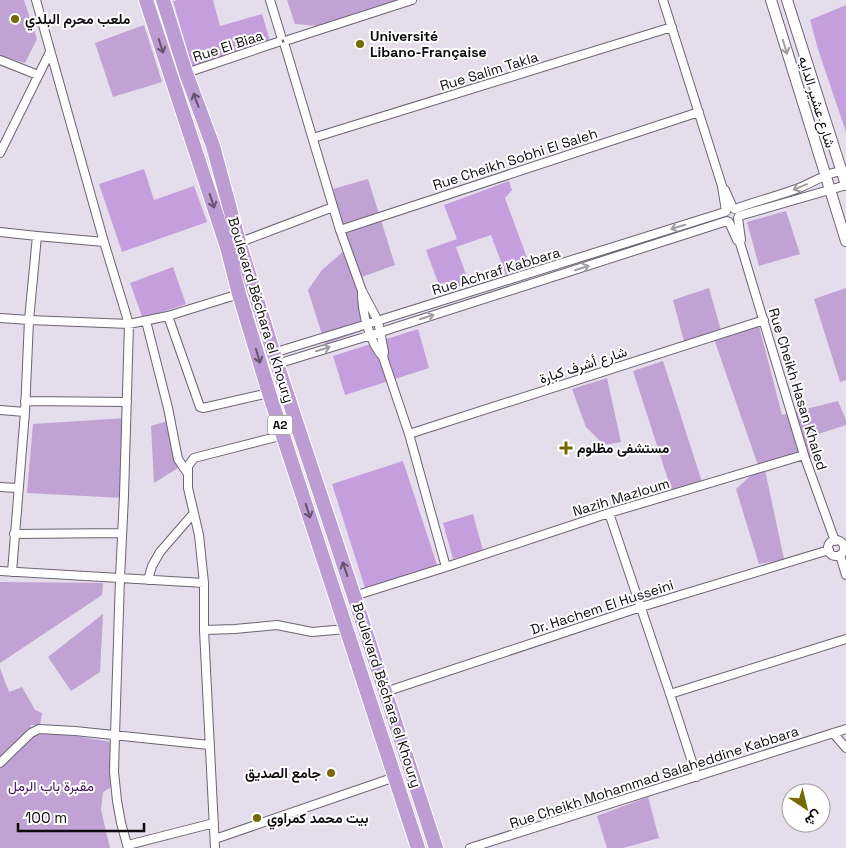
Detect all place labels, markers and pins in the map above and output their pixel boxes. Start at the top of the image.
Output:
place label: ملعب محرم البلدي [25,10,131,31]
marker: ملعب محرم البلدي [9,13,21,25]
place label: Université Libano-Française [370,27,487,61]
marker: Université Libano-Française [354,38,366,50]
place label: مستشفى مظلوم [577,439,670,457]
marker: مستشفى مظلوم [559,441,573,455]
place label: جامع الصديق [245,764,321,783]
marker: جامع الصديق [325,767,337,779]
place label: بيت محمد كمراوي [267,809,369,830]
marker: بيت محمد كمراوي [251,812,263,824]

